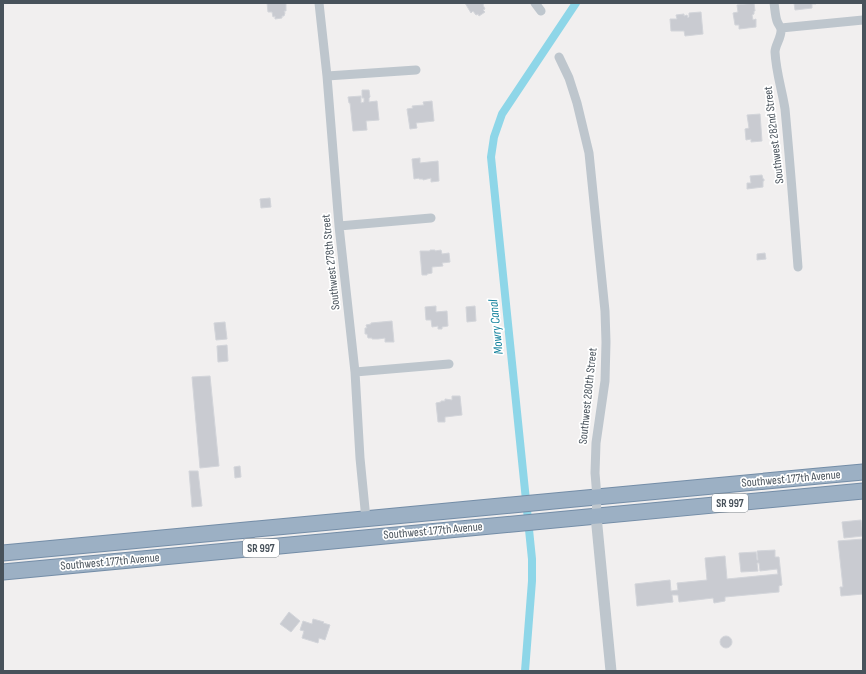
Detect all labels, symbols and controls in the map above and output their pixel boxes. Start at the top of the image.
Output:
street label: Southwest 282nd Street [761,85,787,185]
street label: Southwest 278th Street [318,213,343,311]
water label: Mowry Canal [485,298,507,355]
street label: Southwest 280th Street [575,347,601,445]
street label: Southwest 177th Avenue [741,467,841,491]
road number: SR 997 [712,494,748,512]
street label: Southwest 177th Avenue [383,519,483,543]
road number: SR 997 [243,539,279,557]
street label: Southwest 177th Avenue [60,550,160,574]

